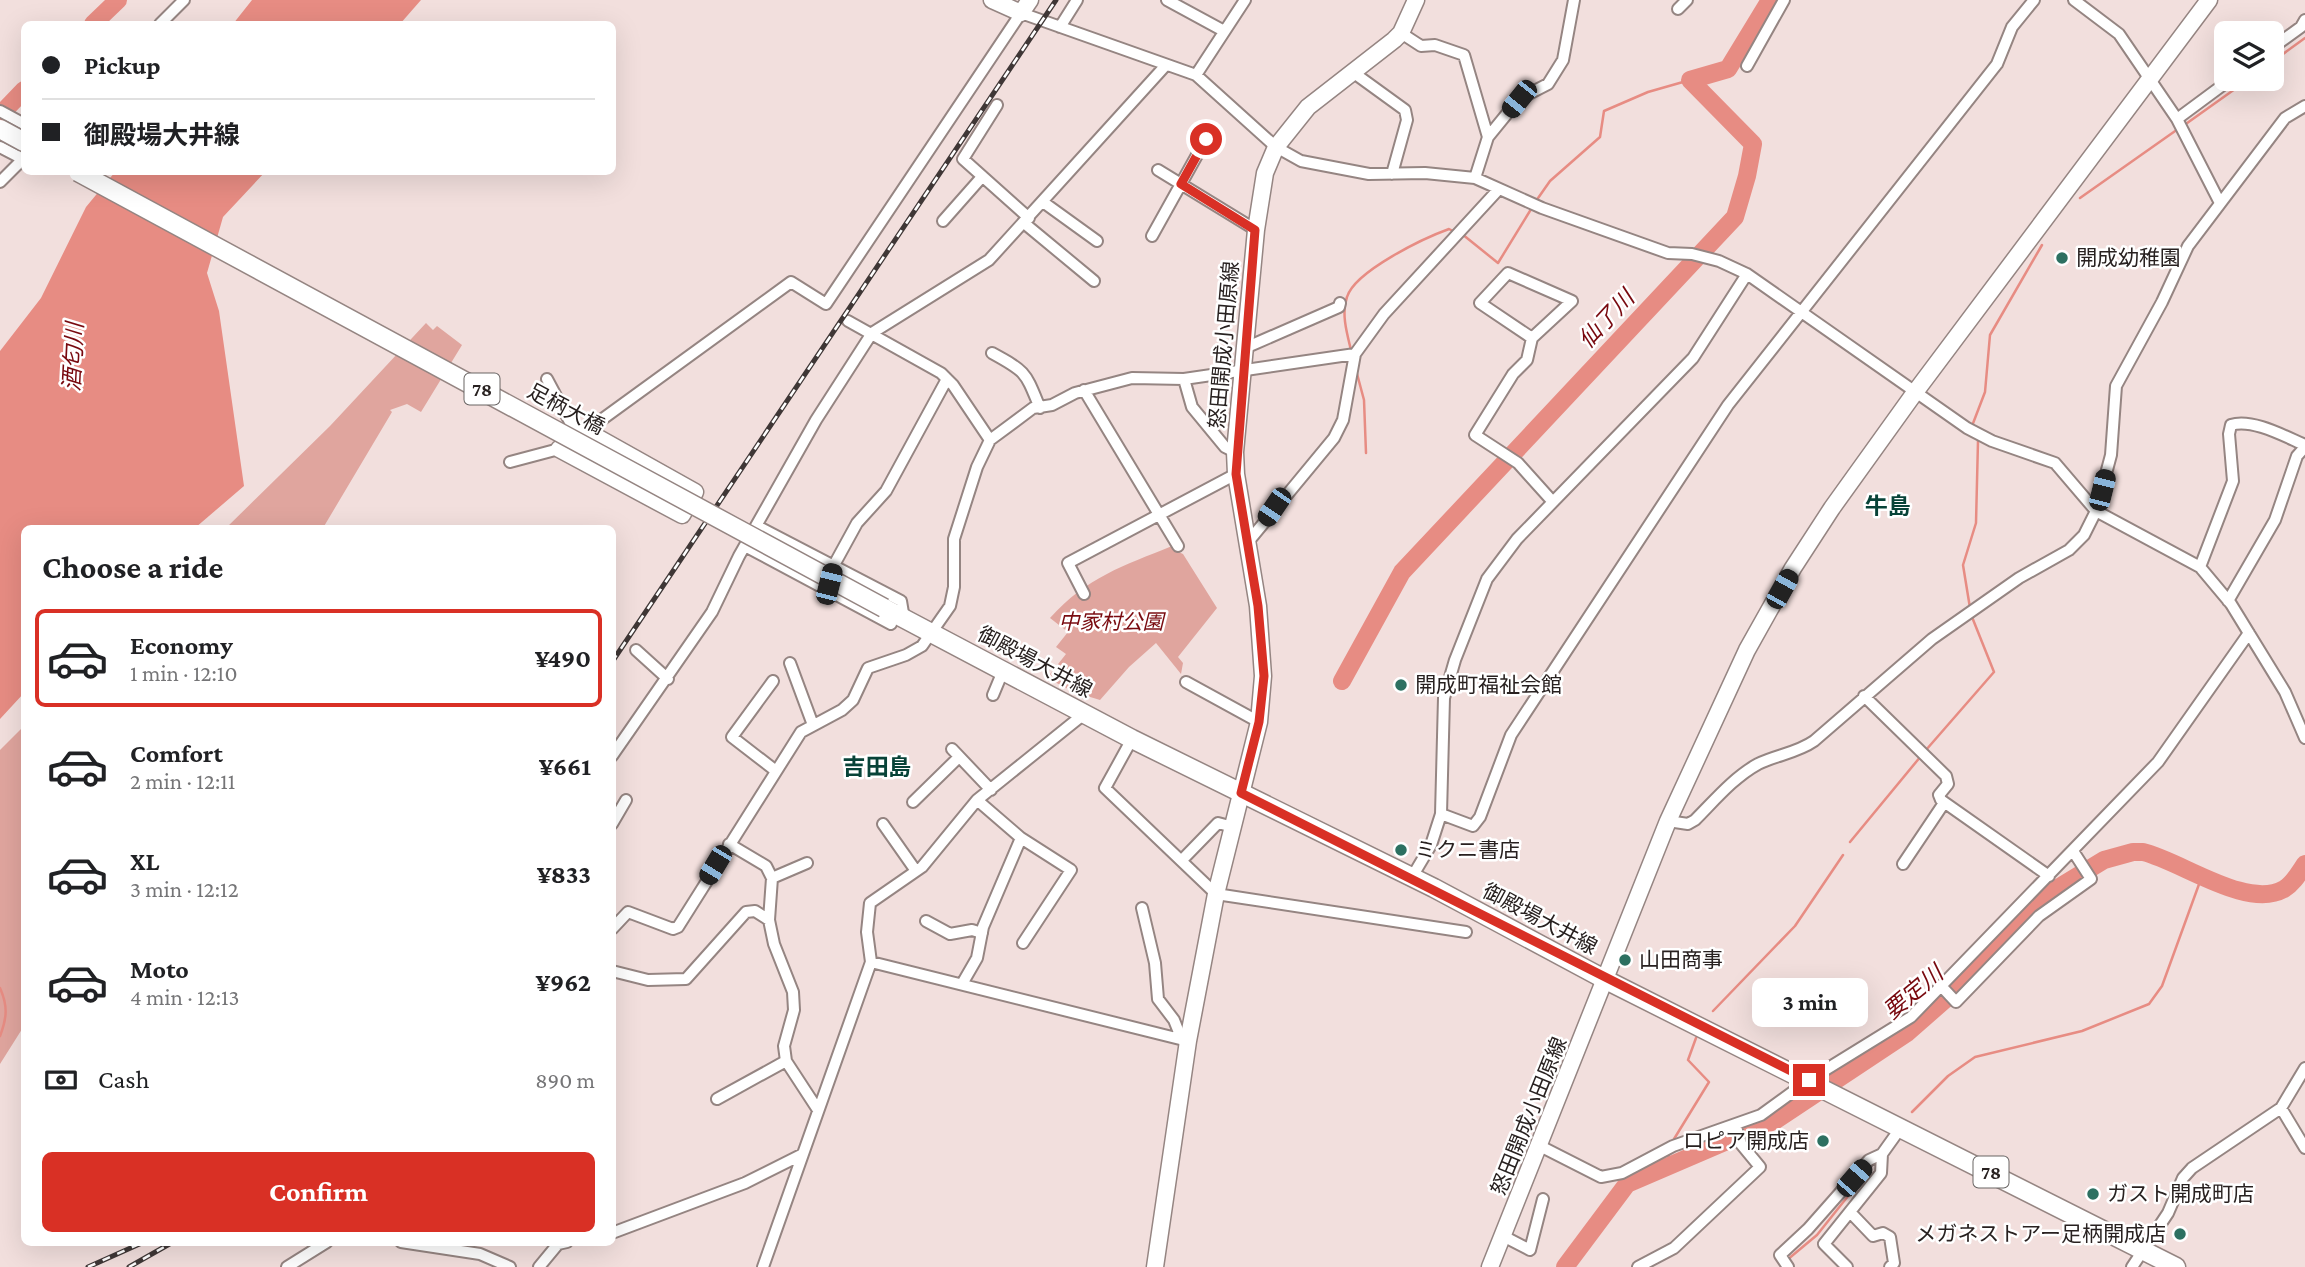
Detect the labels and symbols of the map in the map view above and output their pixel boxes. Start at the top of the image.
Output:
car [1498,76,1541,122]
route start [1190,123,1222,155]
place label: 開成幼稚園 [2076,246,2181,270]
marker: 開成幼稚園 [2054,250,2070,266]
street label: 怒田開成小田原線 [1205,260,1243,430]
water label: 仙了川 [1573,283,1641,353]
water label: 酒匂川 [58,319,88,392]
road number: 78 [464,374,500,404]
street label: 足柄大橋 [523,379,609,439]
car [2087,467,2118,513]
car [1254,484,1295,530]
district label: 牛島 [1865,493,1911,519]
car [814,561,845,607]
car [1763,566,1802,612]
park label: 中家村公園 [1059,610,1166,634]
street label: 御殿場大井線 [974,622,1096,702]
place label: 開成町福祉会館 [1415,673,1562,697]
marker: 開成町福祉会館 [1393,677,1409,693]
district label: 吉田島 [843,754,912,780]
place label: ミクニ書店 [1415,838,1520,862]
car [696,842,735,888]
marker: ミクニ書店 [1393,842,1409,858]
street label: 御殿場大井線 [1479,879,1601,959]
place label: 山田商事 [1639,948,1723,972]
marker: 山田商事 [1617,952,1633,968]
water label: 要定川 [1878,958,1950,1024]
callout: 3 min [1751,978,1867,1028]
street label: 怒田開成小田原線 [1486,1034,1572,1198]
route end [1793,1064,1825,1096]
place label: ロピア開成店 [1683,1129,1809,1153]
marker: ロピア開成店 [1815,1133,1831,1149]
car [1833,1155,1876,1201]
road number: 78 [1974,1156,2008,1188]
place label: ガスト開成町店 [2107,1182,2254,1206]
marker: ガスト開成町店 [2085,1186,2101,1202]
place label: メガネストアー足柄開成店 [1915,1222,2166,1246]
marker: メガネストアー足柄開成店 [2172,1226,2188,1242]

